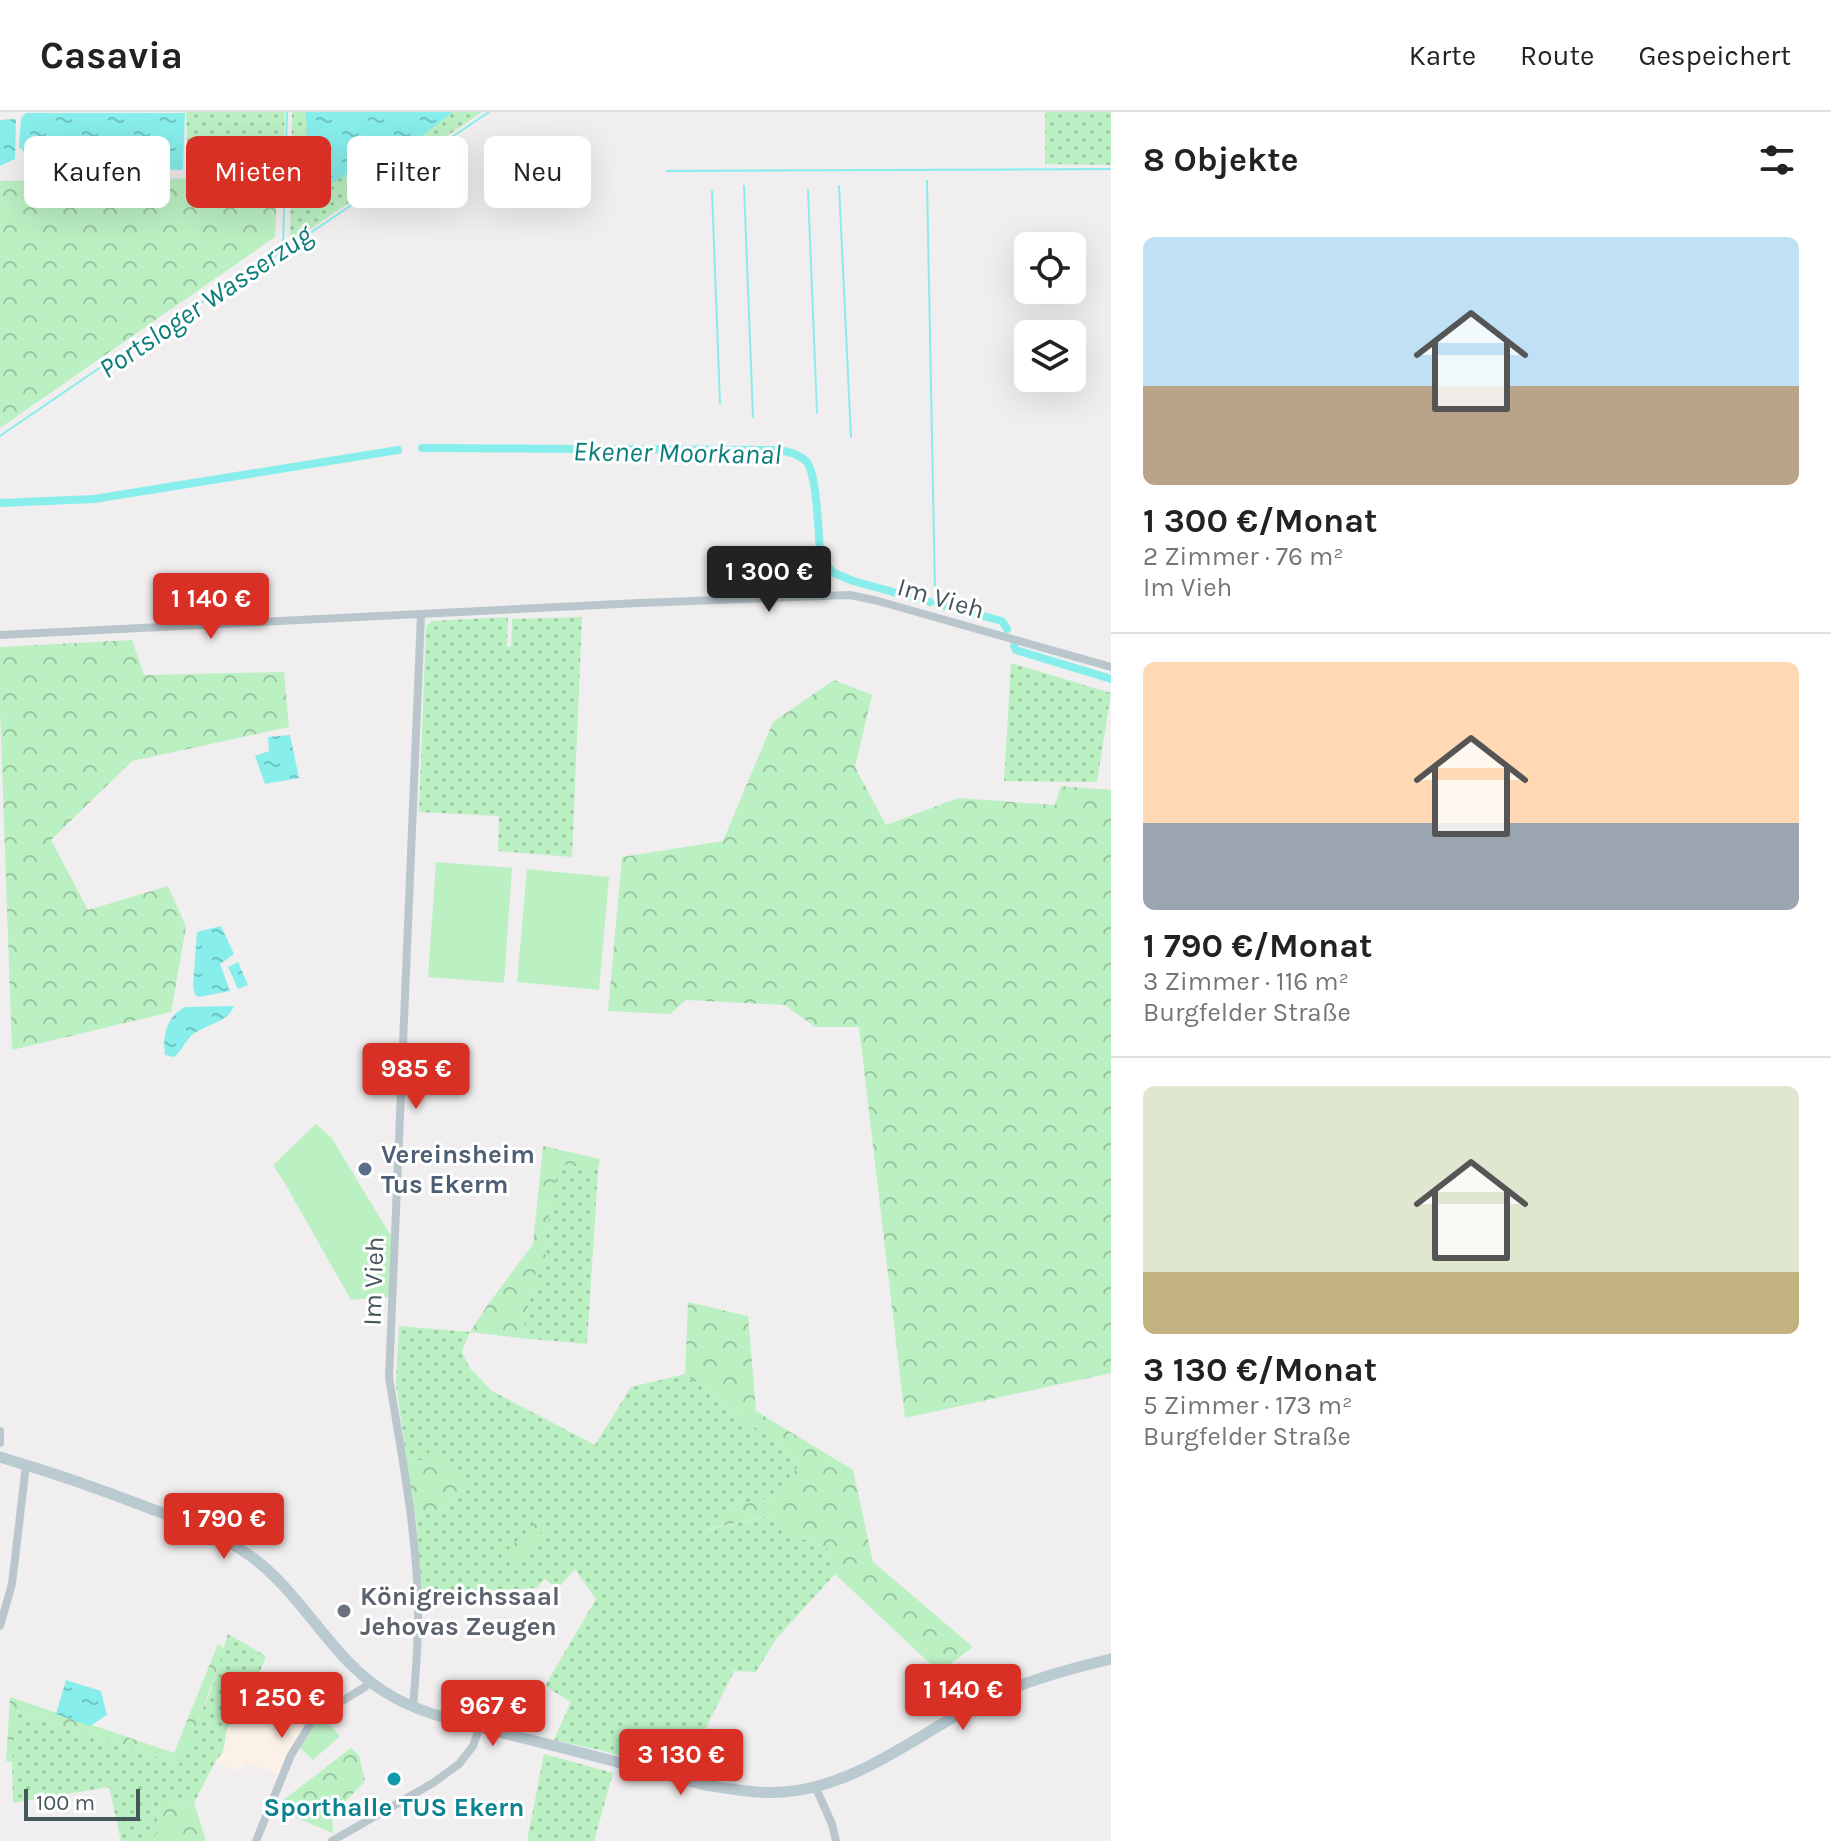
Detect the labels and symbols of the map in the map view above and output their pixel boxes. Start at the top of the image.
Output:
water label: Portsloger Wasserzug [92,217,320,385]
water label: Ekener Moorkanal [573,434,781,471]
pin: 1 300 € [695,546,843,614]
street label: Im Vieh [894,571,988,626]
pin: 1 140 € [137,573,285,641]
pin: 985 € [360,1043,472,1111]
place label: Vereinsheim Tus Ekerm [381,1139,535,1200]
marker: Vereinsheim Tus Ekerm [356,1160,374,1178]
street label: Im Vieh [356,1236,391,1326]
pin: 1 790 € [150,1493,298,1561]
place label: Königreichssaal Jehovas Zeugen [360,1581,560,1642]
marker: Königreichssaal Jehovas Zeugen [335,1602,353,1620]
pin: 1 140 € [889,1664,1037,1732]
pin: 1 250 € [208,1672,356,1740]
pin: 967 € [437,1680,549,1748]
pin: 3 130 € [607,1729,755,1797]
marker: Sporthalle TUS Ekern [385,1770,403,1788]
scale bar [24,1785,140,1821]
place label: Sporthalle TUS Ekern [264,1792,524,1823]

